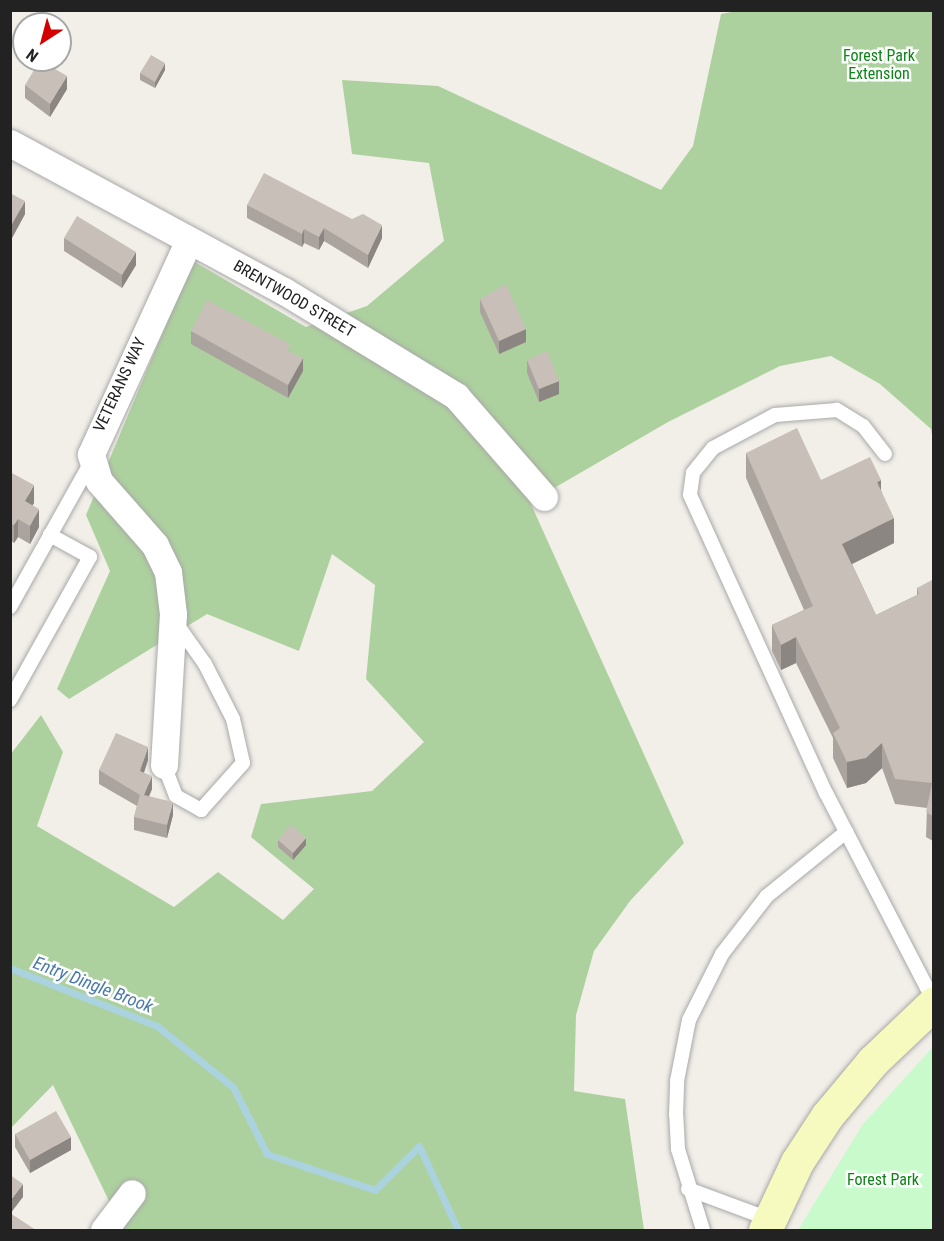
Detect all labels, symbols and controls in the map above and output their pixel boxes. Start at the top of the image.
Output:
north arrow [12,12,72,72]
text: N [23,45,42,66]
park label: Forest Park Extension [843,46,915,84]
street label: BRENTWOOD STREET [230,256,358,342]
street label: VETERANS WAY [90,335,150,435]
water label: Entry Dingle Brook [30,952,156,1018]
park label: Forest Park [847,1170,919,1190]

